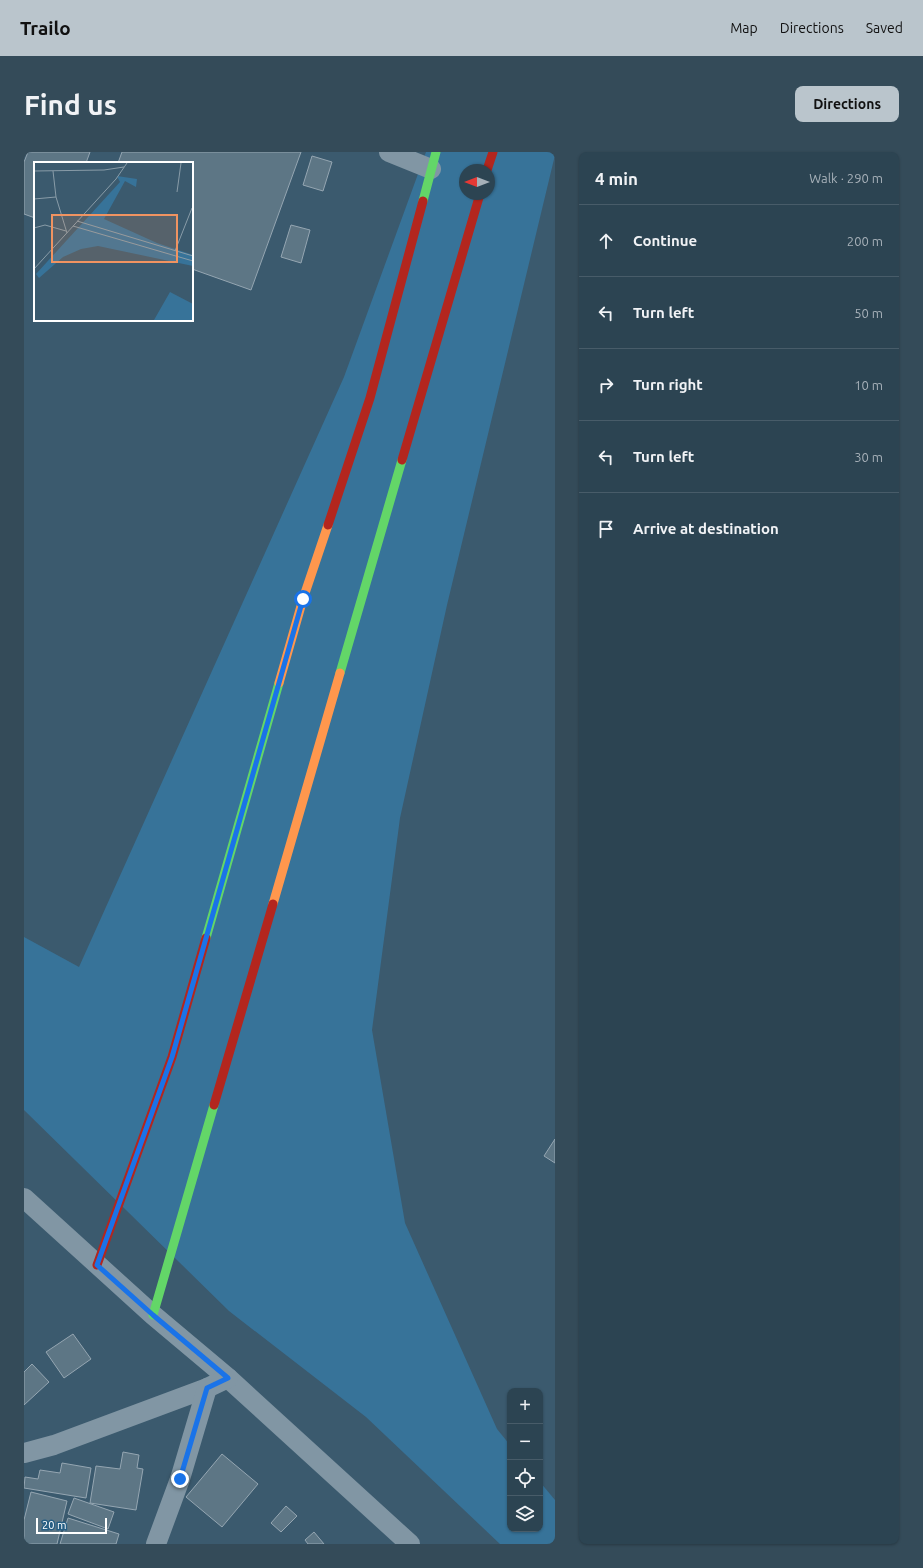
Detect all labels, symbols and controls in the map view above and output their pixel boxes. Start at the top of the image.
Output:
text: Trailo [20,17,71,39]
text: Map [730,20,758,36]
text: Directions [780,20,844,36]
text: Saved [866,20,903,36]
button: Directions [795,86,899,122]
text: Find us [24,89,117,120]
inset map [34,162,193,321]
north arrow [459,164,495,200]
text: 4 min [595,169,638,188]
text: Walk · 290 m [809,171,883,185]
icon: ahead [595,230,617,252]
text: Continue [633,232,697,249]
text: 200 m [847,234,883,248]
icon: left [595,302,617,324]
text: Turn left [633,304,694,321]
text: 50 m [854,306,883,320]
icon: right [595,374,617,396]
text: Turn right [633,376,703,393]
text: 10 m [854,378,883,392]
icon: left [595,446,617,468]
text: Turn left [633,448,694,465]
text: 30 m [854,450,883,464]
icon: arrive [595,518,617,540]
text: Arrive at destination [633,520,779,537]
route start [294,590,312,608]
map controls [507,1388,543,1532]
button: + [507,1388,543,1424]
button: − [507,1424,543,1460]
button: locate [507,1460,543,1496]
route end [171,1470,189,1488]
button: layers [507,1496,543,1532]
scale bar [36,1516,107,1535]
text: 20 m [42,1519,66,1531]

